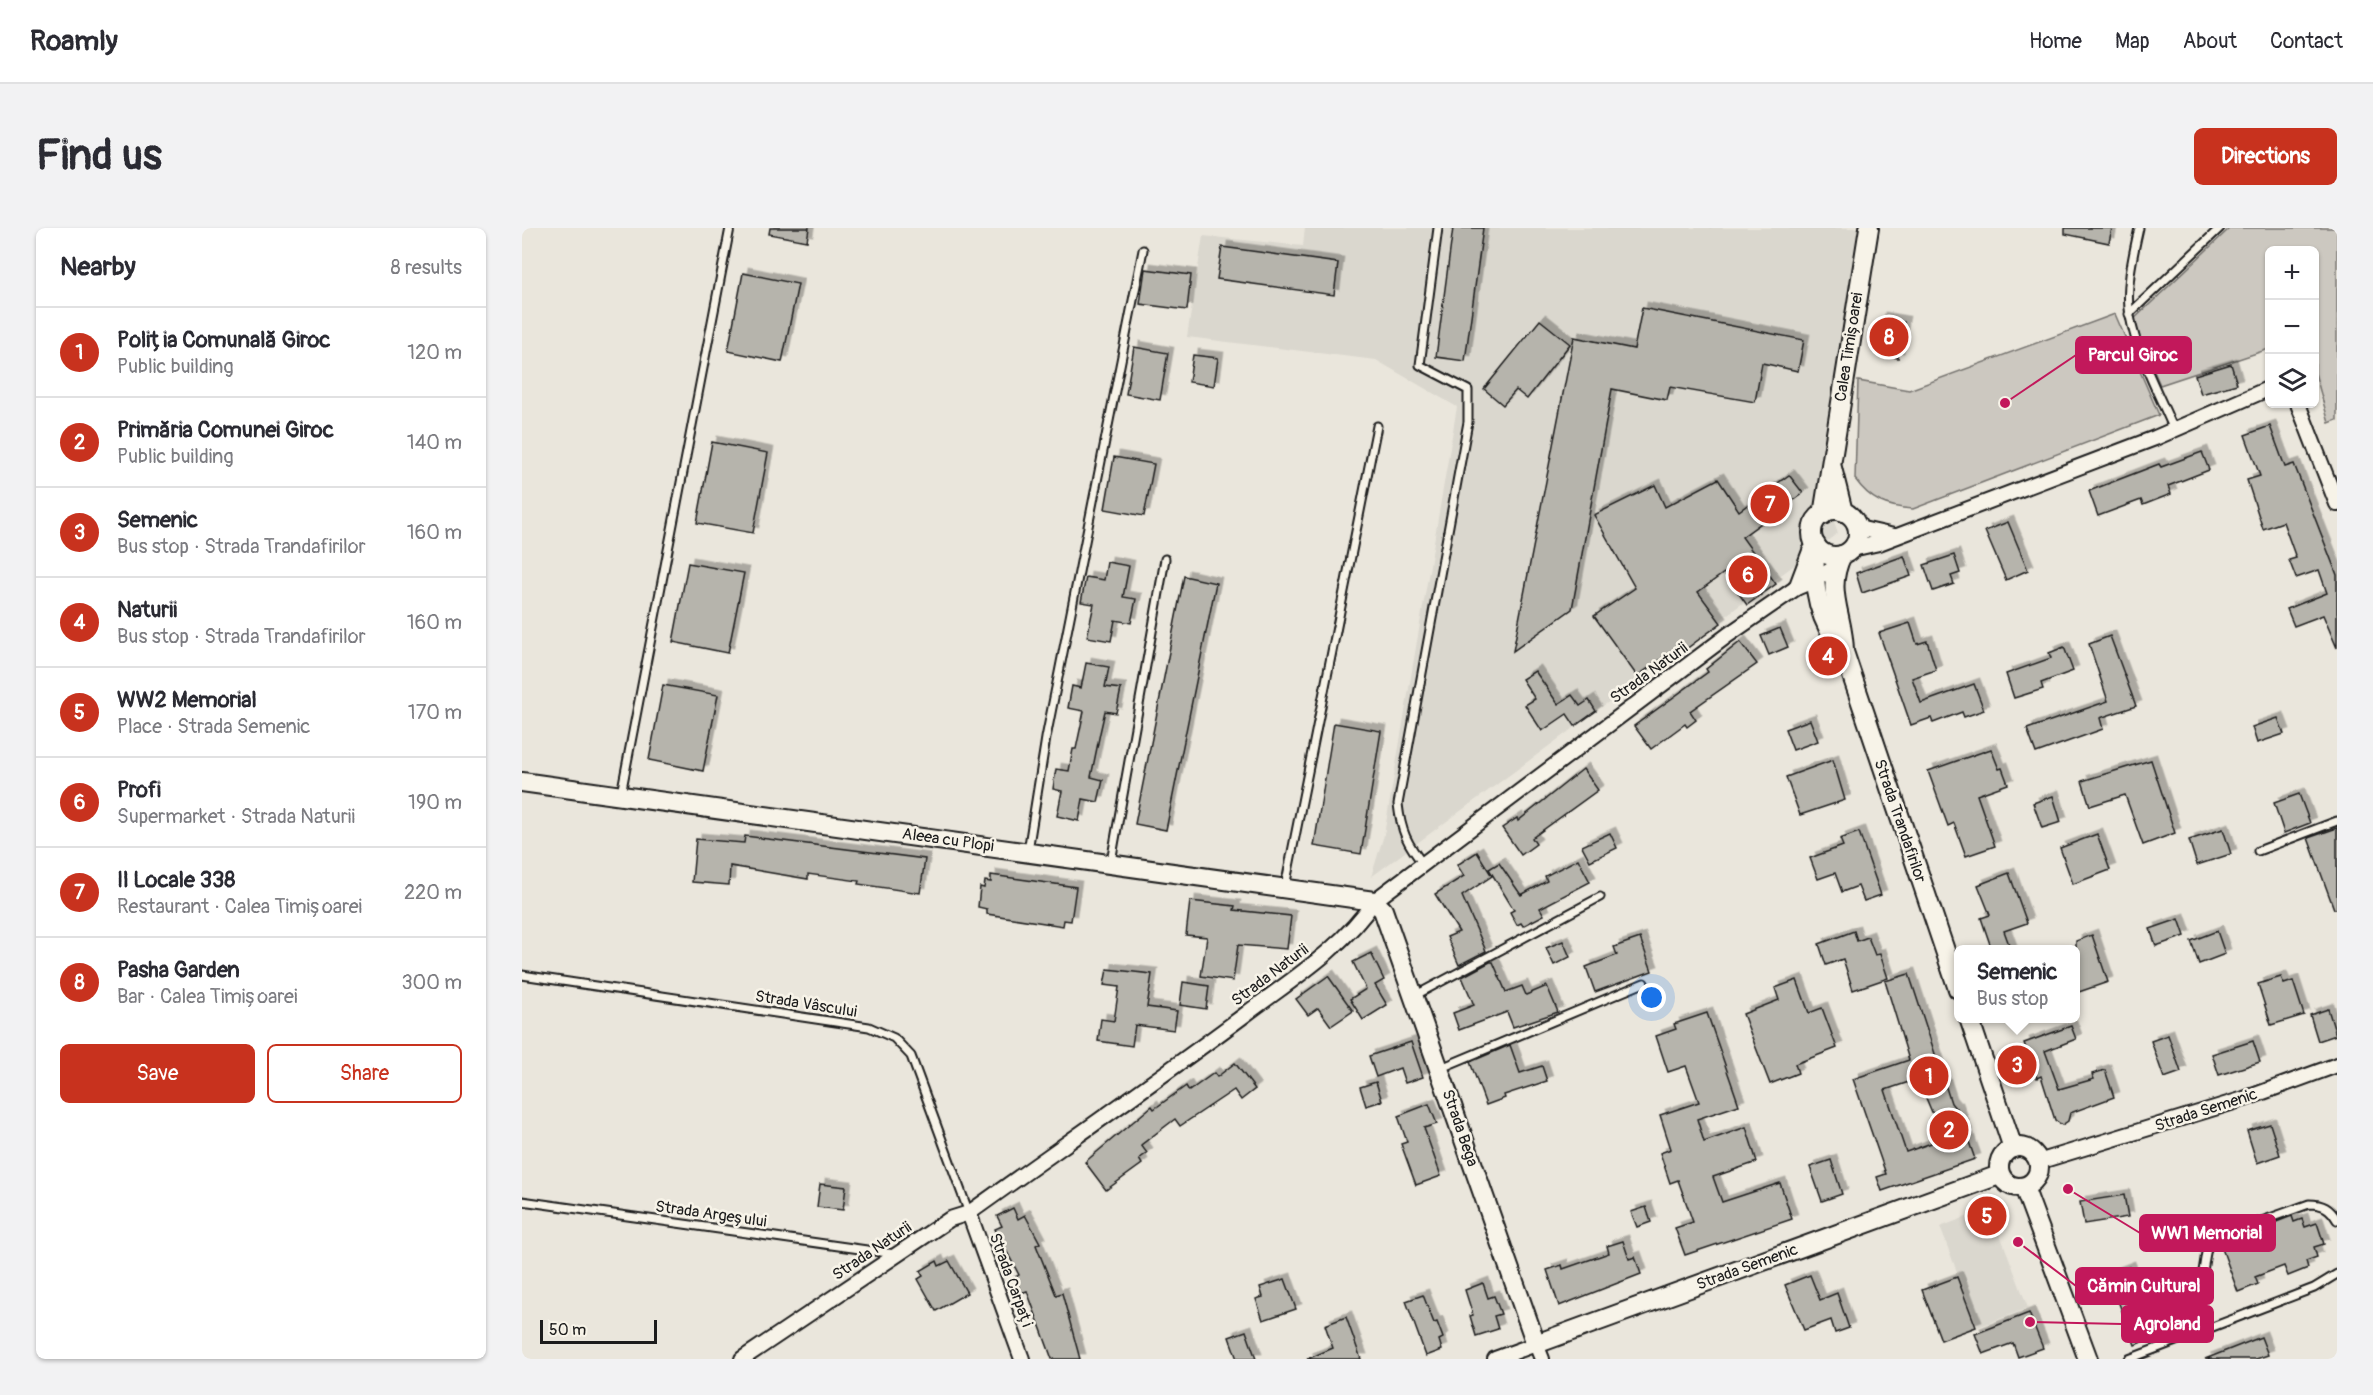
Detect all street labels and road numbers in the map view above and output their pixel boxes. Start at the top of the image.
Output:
street label: Calea Timișoarei [1831,291,1868,403]
street label: Strada Naturii [1606,638,1692,708]
street label: Strada Trandafirilor [1870,757,1931,886]
street label: Aleea cu Plopi [901,824,995,856]
street label: Strada Naturii [1227,939,1313,1010]
street label: Strada Vâscului [754,986,858,1022]
street label: Strada Semenic [2152,1084,2260,1136]
street label: Strada Bega [1438,1087,1482,1169]
street label: Strada Argeșului [654,1196,768,1232]
street label: Strada Naturii [829,1217,916,1285]
street label: Strada Carpați [985,1230,1037,1330]
street label: Strada Semenic [1694,1239,1800,1295]

